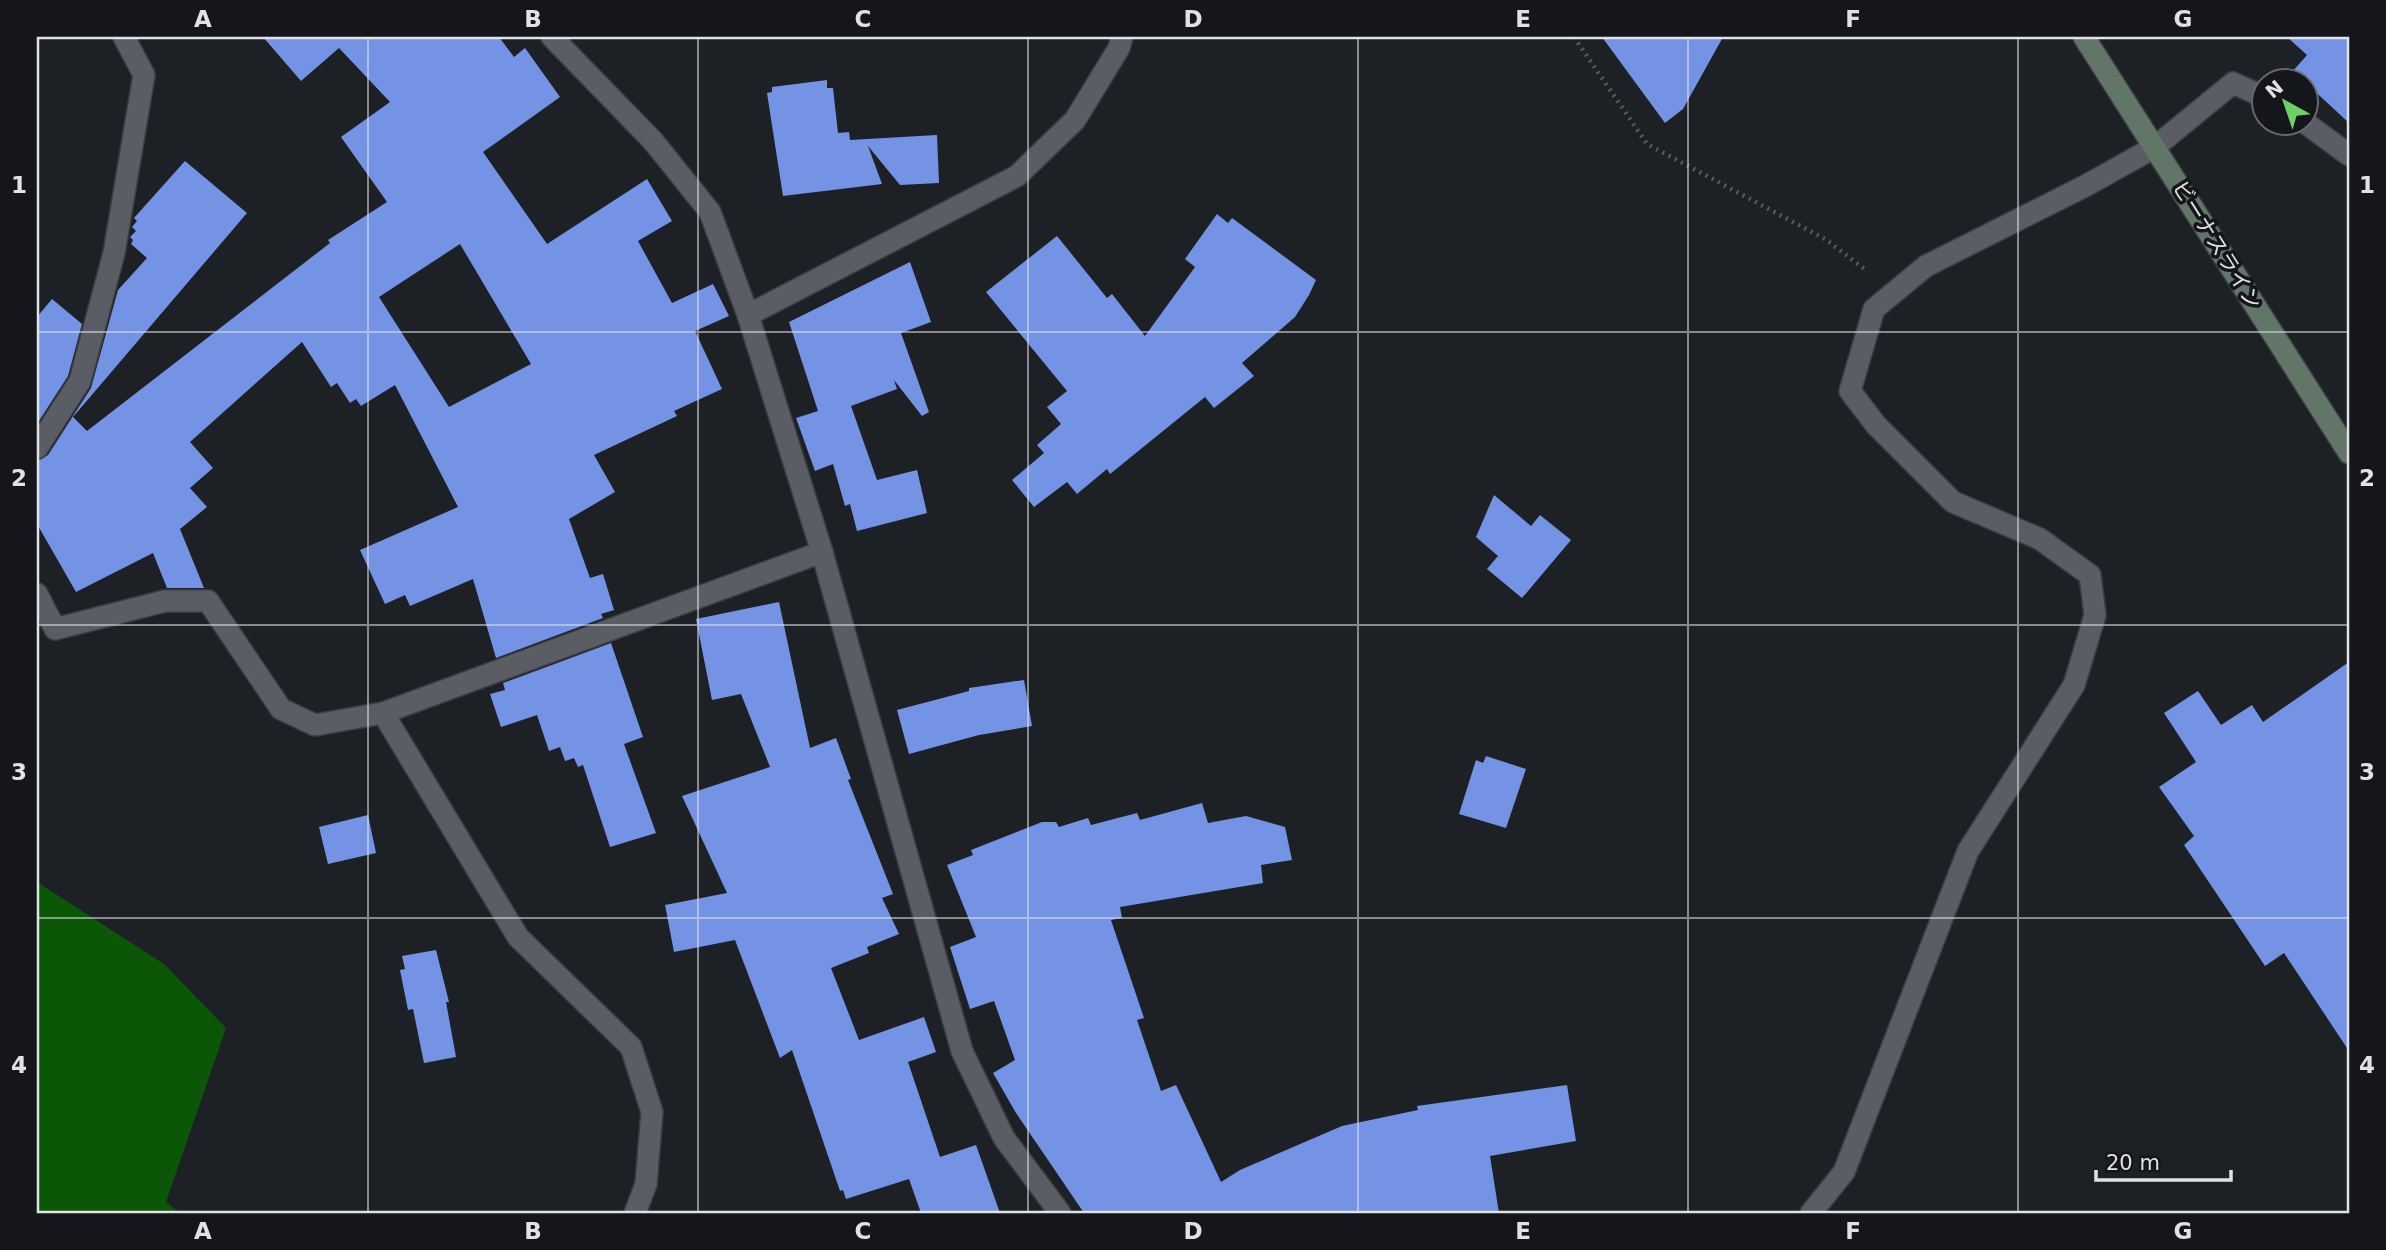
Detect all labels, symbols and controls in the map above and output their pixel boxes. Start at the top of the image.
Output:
text: A [194,6,212,32]
text: B [524,6,542,32]
text: C [855,6,871,32]
text: D [1183,6,1203,32]
text: E [1515,6,1531,32]
text: F [1845,6,1861,32]
text: G [2174,6,2192,32]
north arrow [2250,66,2320,136]
text: N [2261,75,2287,103]
text: 1 [11,172,27,198]
text: 1 [2359,172,2375,198]
street label: ビーナスライン [2168,176,2266,314]
text: 2 [11,465,27,491]
text: 2 [2359,465,2375,491]
text: 3 [11,759,27,785]
text: 3 [2359,759,2375,785]
text: 4 [11,1052,27,1078]
text: 4 [2359,1052,2375,1078]
scale bar [2096,1138,2230,1182]
text: 20 m [2106,1151,2160,1175]
text: A [194,1218,212,1244]
text: B [524,1218,542,1244]
text: C [855,1218,871,1244]
text: D [1183,1218,1203,1244]
text: E [1515,1218,1531,1244]
text: F [1845,1218,1861,1244]
text: G [2174,1218,2192,1244]

